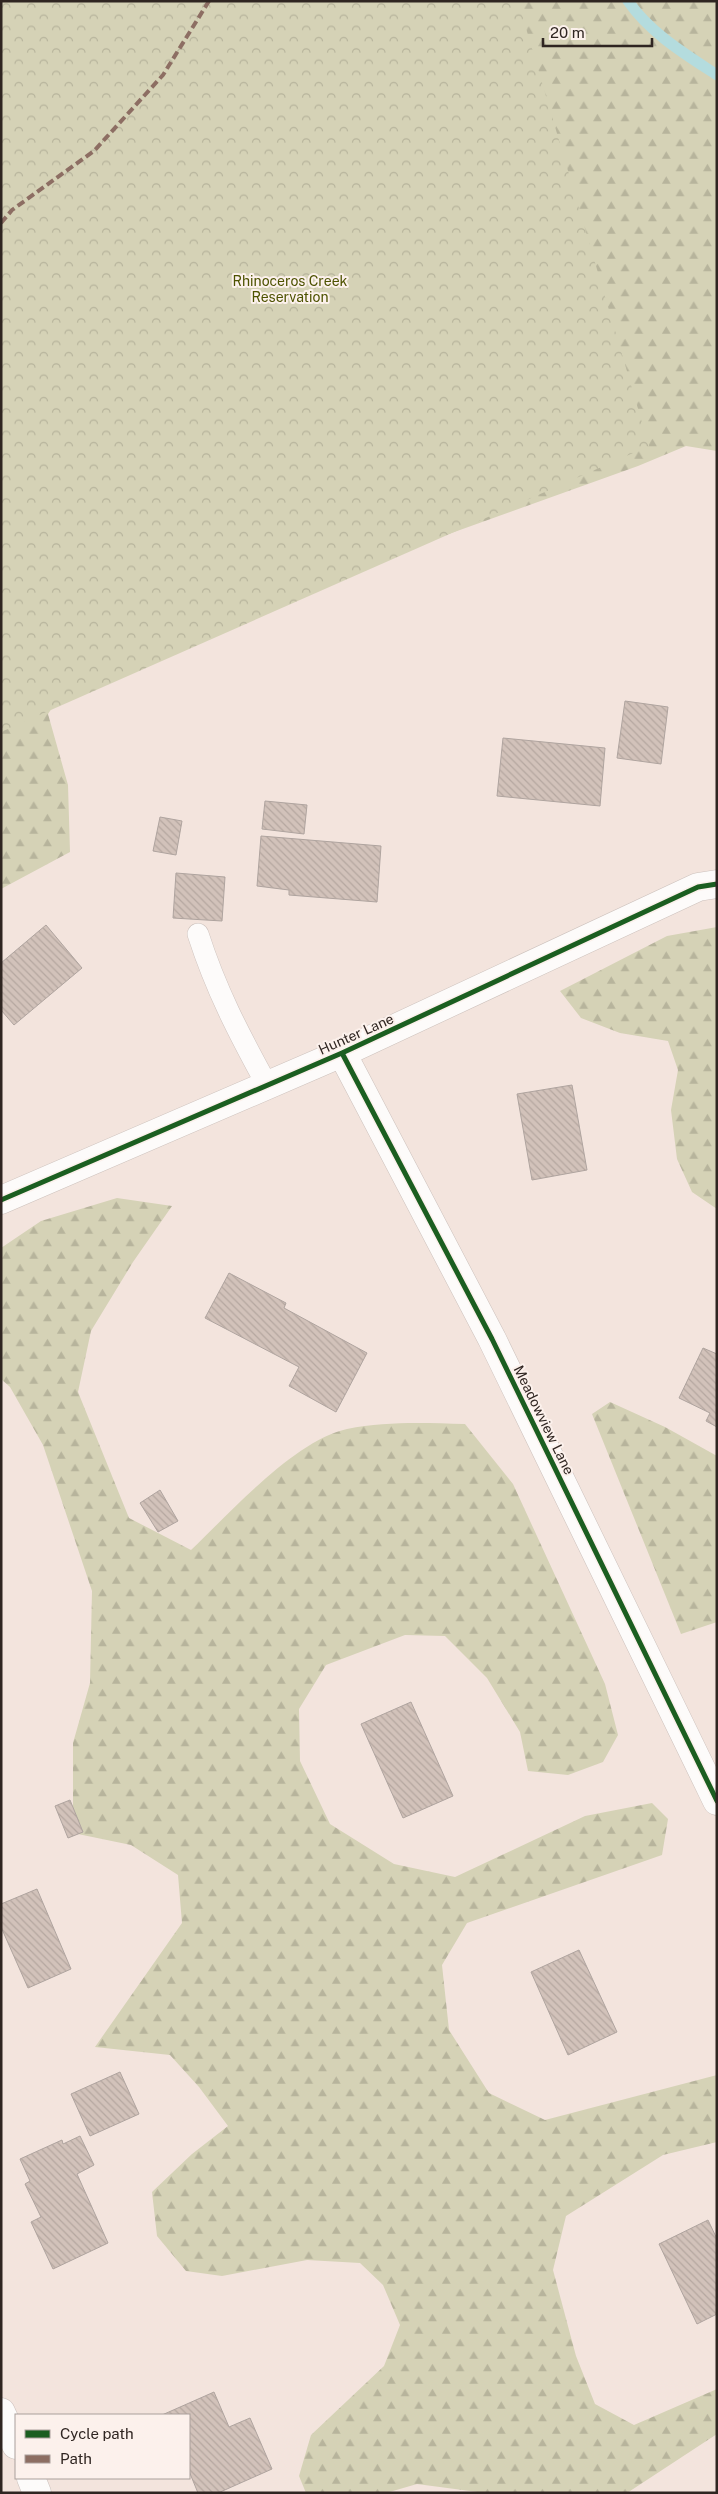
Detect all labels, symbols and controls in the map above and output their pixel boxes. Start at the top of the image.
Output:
scale bar [543,15,652,47]
text: 20 m [550,24,585,41]
park label: Rhinoceros Creek Reservation [233,273,348,305]
street label: Hunter Lane [316,1010,396,1058]
street label: Meadowview Lane [511,1363,577,1477]
legend [15,2414,190,2479]
text: Cycle path [60,2425,134,2442]
text: Path [60,2450,92,2467]

